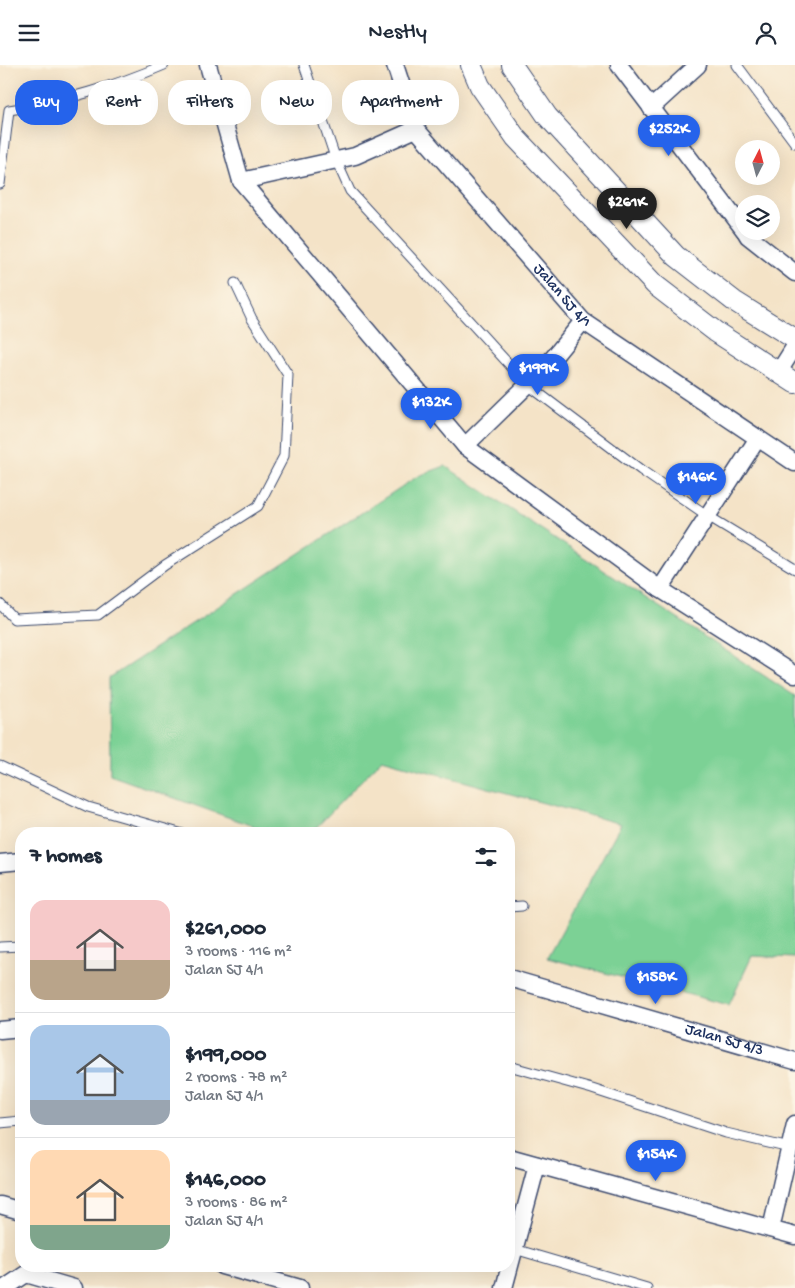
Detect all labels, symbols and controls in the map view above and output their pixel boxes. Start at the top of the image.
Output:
icon: menu [15,19,43,47]
icon: person [752,19,780,47]
text: Nestly [368,20,427,46]
chip: Buy [15,80,78,125]
chip: Rent [88,80,158,125]
chip: Filters [168,80,251,125]
chip: New [261,80,332,125]
chip: Apartment [342,80,459,125]
pin: $252K [634,114,704,157]
text: $252K [649,121,689,140]
north arrow [735,140,780,185]
map controls [735,140,780,240]
pin: $261K [592,187,662,230]
text: $261K [608,194,646,213]
button: layers [735,195,780,240]
street label: Jalan SJ 4/1 [528,260,594,333]
pin: $199K [503,353,573,396]
text: $199K [519,360,557,379]
pin: $132K [396,387,466,430]
text: $132K [412,394,450,413]
pin: $146K [661,463,731,505]
text: $146K [677,469,715,488]
icon: filters [472,843,500,871]
text: 7 homes [30,845,102,870]
text: $261,000 [185,918,266,943]
icon: home [70,920,130,980]
text: 3 rooms · 116 m² [185,943,292,962]
text: Jalan SJ 4/1 [185,962,264,981]
pin: $158K [621,963,691,1005]
text: $158K [636,969,676,988]
street label: Jalan SJ 4/3 [683,1020,765,1061]
text: $199,000 [185,1044,266,1069]
icon: home [70,1045,130,1105]
text: 2 rooms · 78 m² [185,1069,287,1088]
text: Jalan SJ 4/1 [185,1088,264,1107]
pin: $154K [621,1139,691,1182]
text: $154K [637,1146,675,1165]
text: $146,000 [185,1169,266,1194]
icon: home [70,1170,130,1230]
text: 3 rooms · 86 m² [185,1194,288,1213]
text: Jalan SJ 4/1 [185,1213,264,1232]

